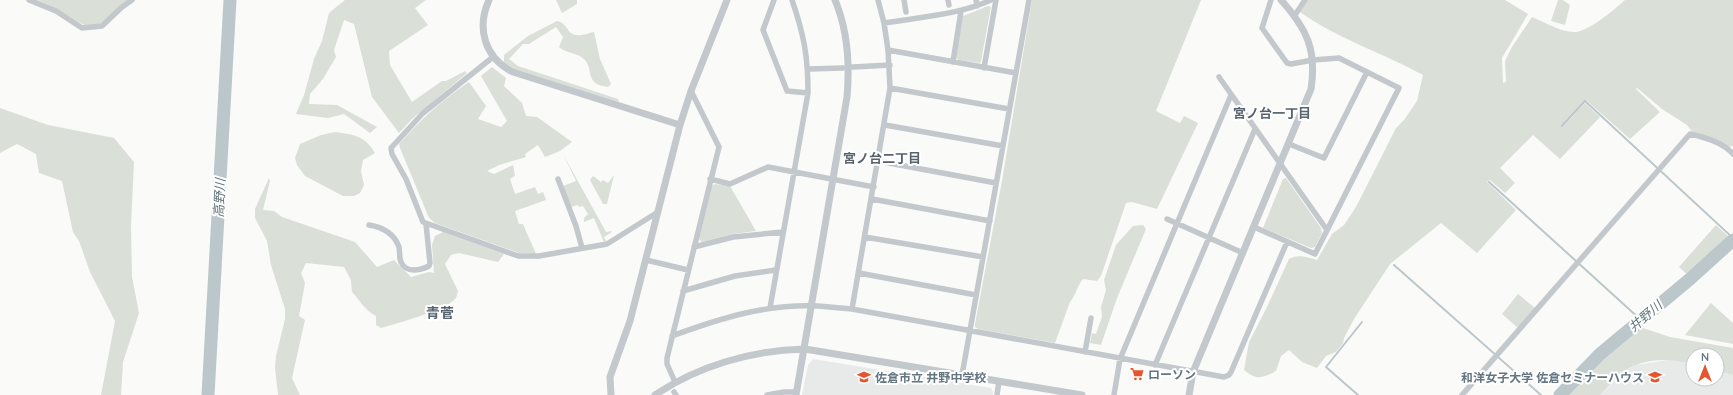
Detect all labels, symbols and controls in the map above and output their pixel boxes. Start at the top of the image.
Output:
district label: 宮ノ台一丁目 [1233,105,1311,121]
district label: 宮ノ台二丁目 [843,150,921,166]
water label: 高野川 [210,176,228,218]
water label: 井野川 [1625,296,1666,335]
district label: 青菅 [426,304,454,322]
north arrow [1685,347,1725,387]
text: N [1701,350,1709,364]
supermarket icon: ローソン [1129,366,1145,382]
place label: ローソン [1148,367,1196,382]
school or university icon: 佐倉市立 井野中学校 [856,369,872,385]
school or university icon: 和洋女子大学 佐倉セミナーハウス [1647,369,1663,385]
place label: 佐倉市立 井野中学校 [875,370,986,385]
place label: 和洋女子大学 佐倉セミナーハウス [1461,370,1644,385]

